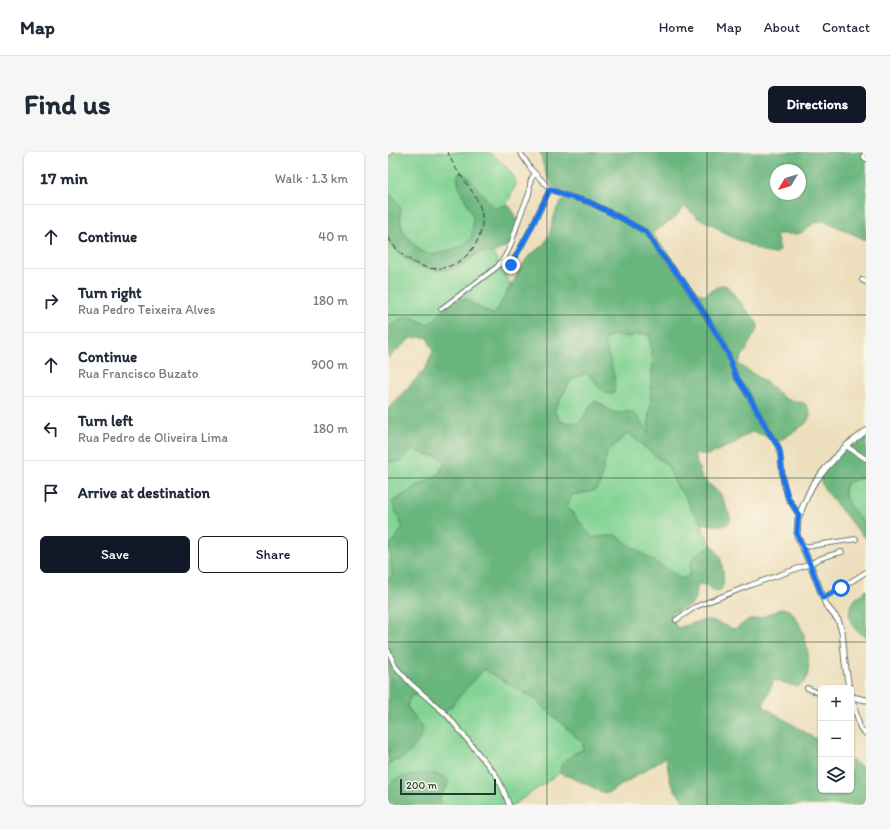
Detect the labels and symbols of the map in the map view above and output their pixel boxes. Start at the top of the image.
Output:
north arrow [770,164,806,200]
route end [502,256,520,274]
route start [832,579,850,597]
scale bar [400,777,496,796]

